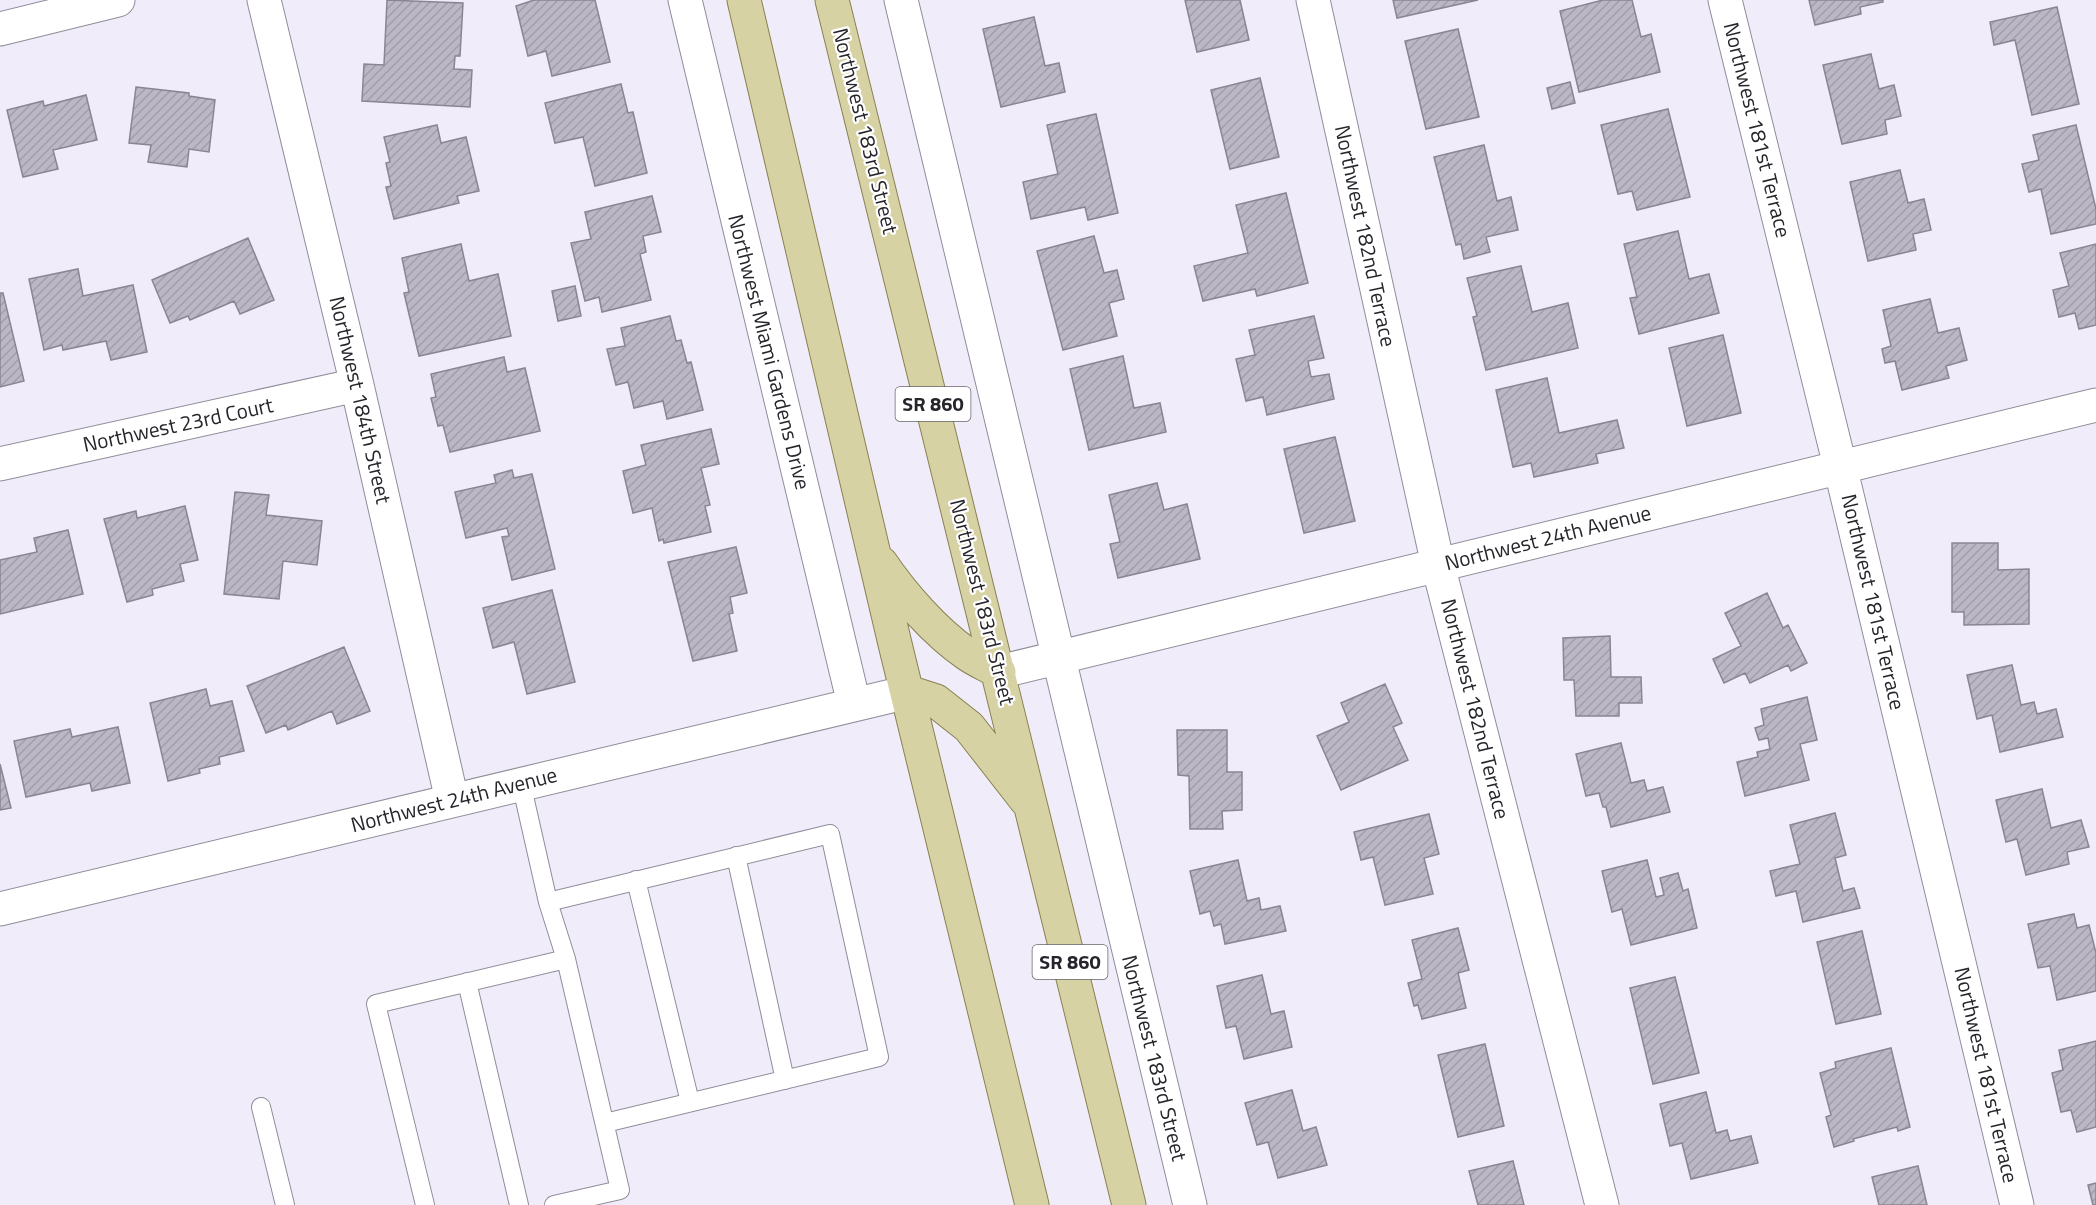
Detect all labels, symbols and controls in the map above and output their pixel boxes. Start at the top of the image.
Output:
street label: Northwest 181st Terrace [1716,19,1800,241]
street label: Northwest 183rd Street [825,24,907,238]
street label: Northwest 182nd Terrace [1327,122,1405,350]
street label: Northwest Miami Gardens Drive [720,211,820,493]
street label: Northwest 184th Street [322,293,401,507]
road number: SR 860 [896,387,970,421]
street label: Northwest 23rd Court [80,388,276,460]
street label: Northwest 181st Terrace [1834,491,1914,713]
street label: Northwest 183rd Street [942,495,1024,709]
street label: Northwest 24th Avenue [1441,496,1654,578]
street label: Northwest 182nd Terrace [1433,595,1519,822]
street label: Northwest 24th Avenue [347,758,560,840]
road number: SR 860 [1032,945,1108,979]
street label: Northwest 183rd Street [1114,951,1196,1165]
street label: Northwest 181st Terrace [1947,964,2027,1186]

